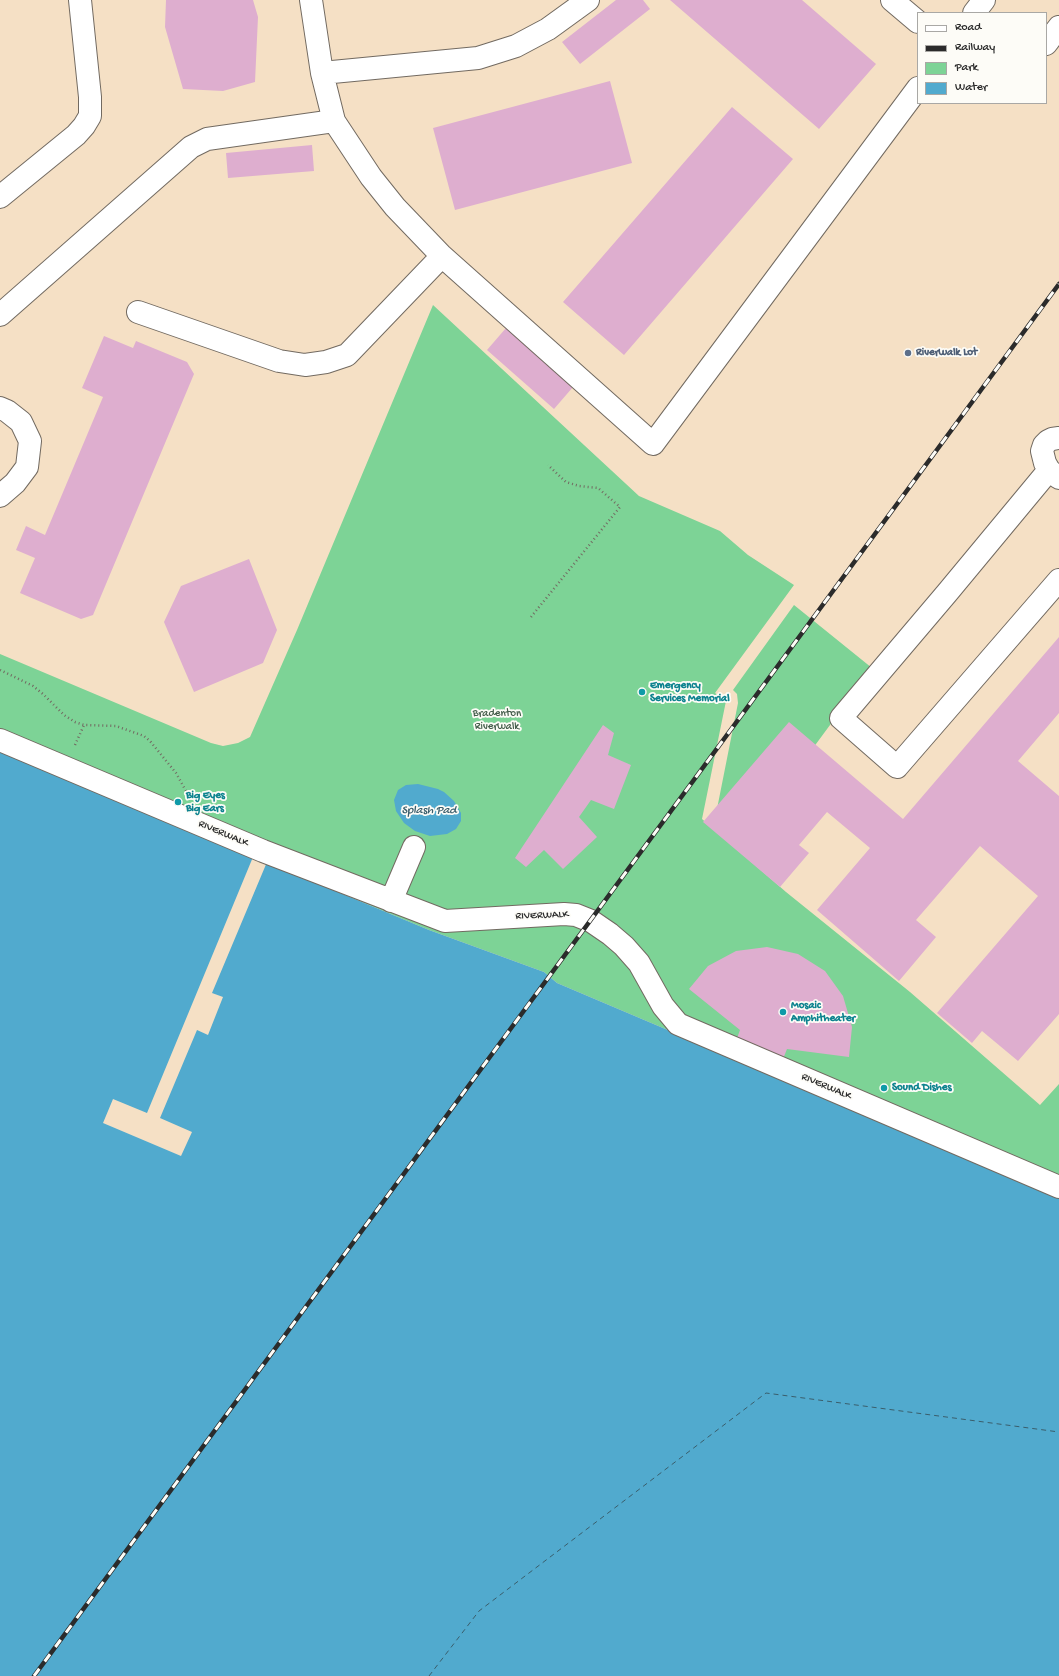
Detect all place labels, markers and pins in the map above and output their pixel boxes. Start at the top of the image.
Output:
place label: Riverwalk Lot [916,346,977,360]
marker: Riverwalk Lot [903,348,913,358]
place label: Emergency Services Memorial [650,679,730,705]
marker: Emergency Services Memorial [637,687,647,697]
place label: Big Eyes Big Ears [186,789,225,815]
marker: Big Eyes Big Ears [173,797,183,807]
place label: Mosaic Amphitheater [791,999,855,1025]
marker: Mosaic Amphitheater [778,1007,788,1017]
place label: Sound Dishes [892,1081,951,1095]
marker: Sound Dishes [879,1083,889,1093]

